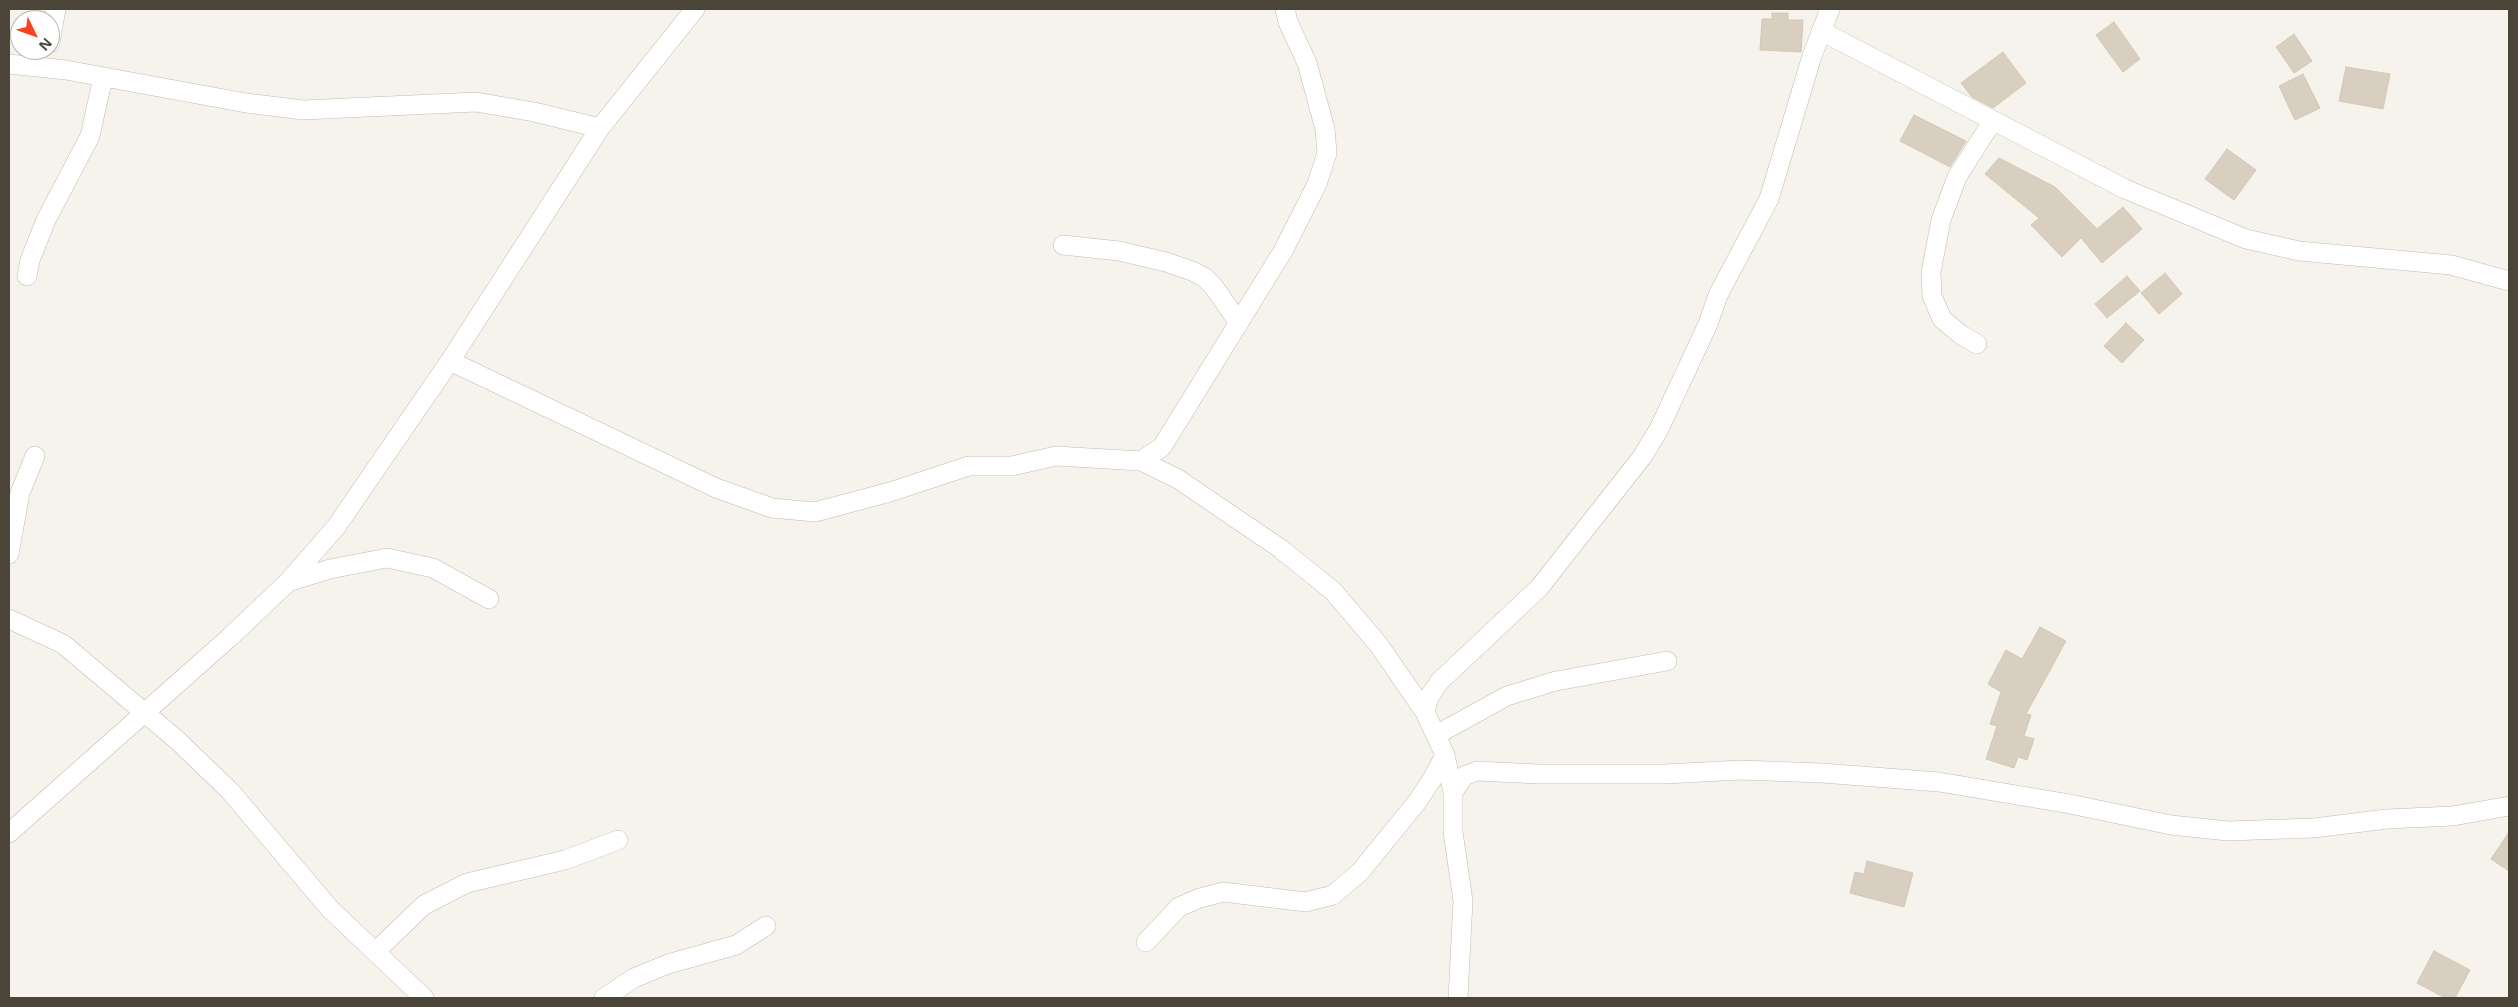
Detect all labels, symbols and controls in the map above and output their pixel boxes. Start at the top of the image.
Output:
north arrow [10,10,60,60]
text: N [35,34,57,55]

